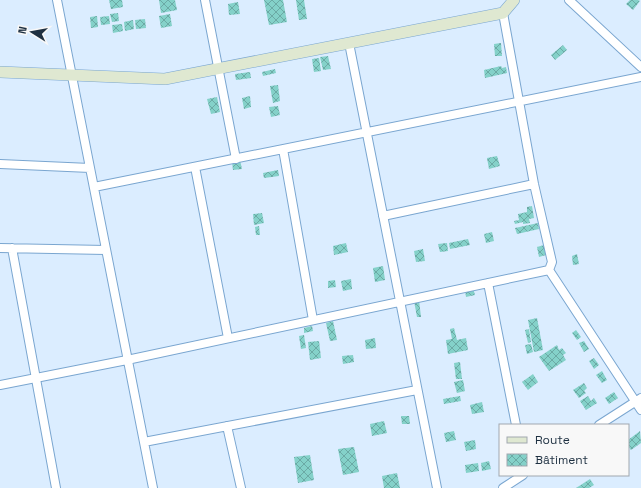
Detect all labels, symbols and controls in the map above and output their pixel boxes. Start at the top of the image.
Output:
north arrow [12,12,52,52]
text: N [15,25,30,35]
legend [499,424,629,476]
text: Route [535,432,570,448]
text: Bâtiment [535,452,588,468]

